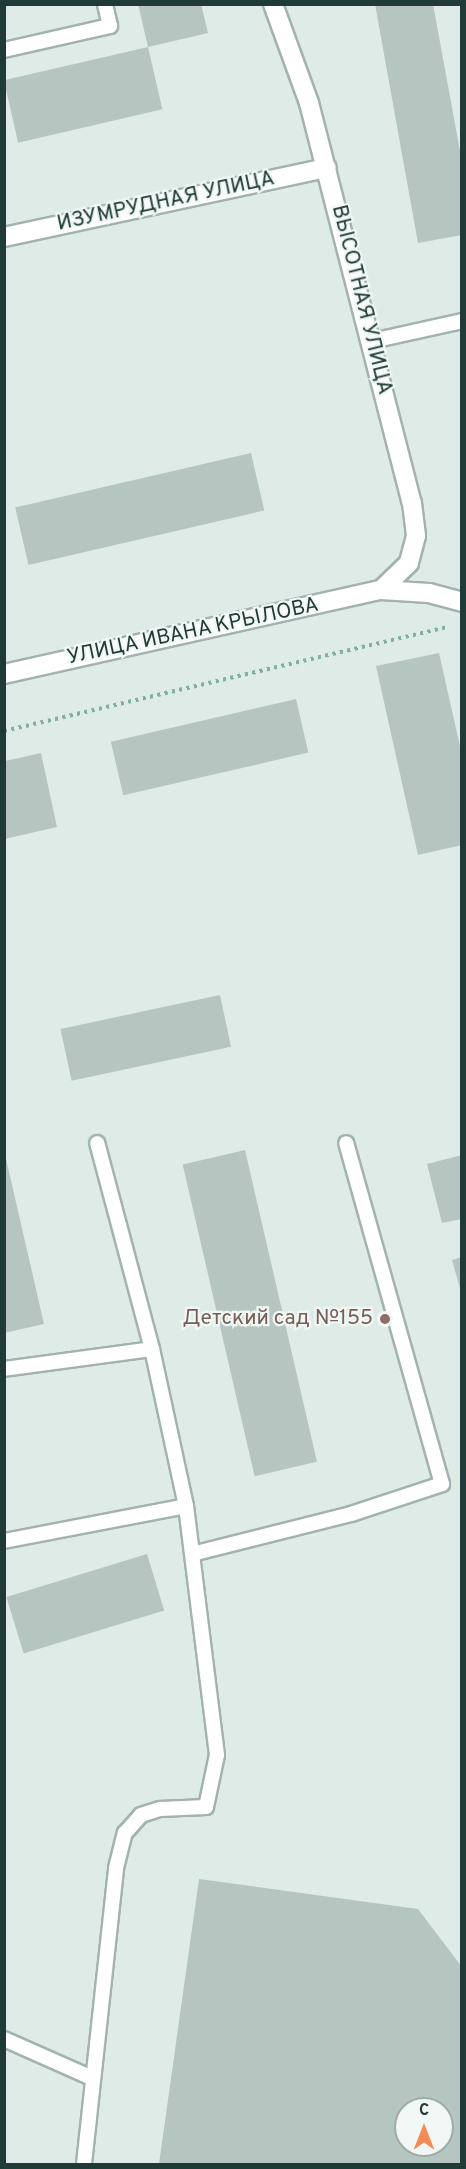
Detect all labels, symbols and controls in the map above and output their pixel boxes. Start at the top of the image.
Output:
street label: ИЗУМРУДНАЯ УЛИЦА [55,167,277,237]
street label: ВЫСОТНАЯ УЛИЦА [325,202,397,398]
street label: УЛИЦА ИВАНА КРЫЛОВА [64,593,322,671]
place label: Детский сад №155 [182,1306,373,1332]
marker: Детский сад №155 [378,1312,392,1326]
north arrow [394,2097,454,2157]
text: С [419,2101,429,2121]

